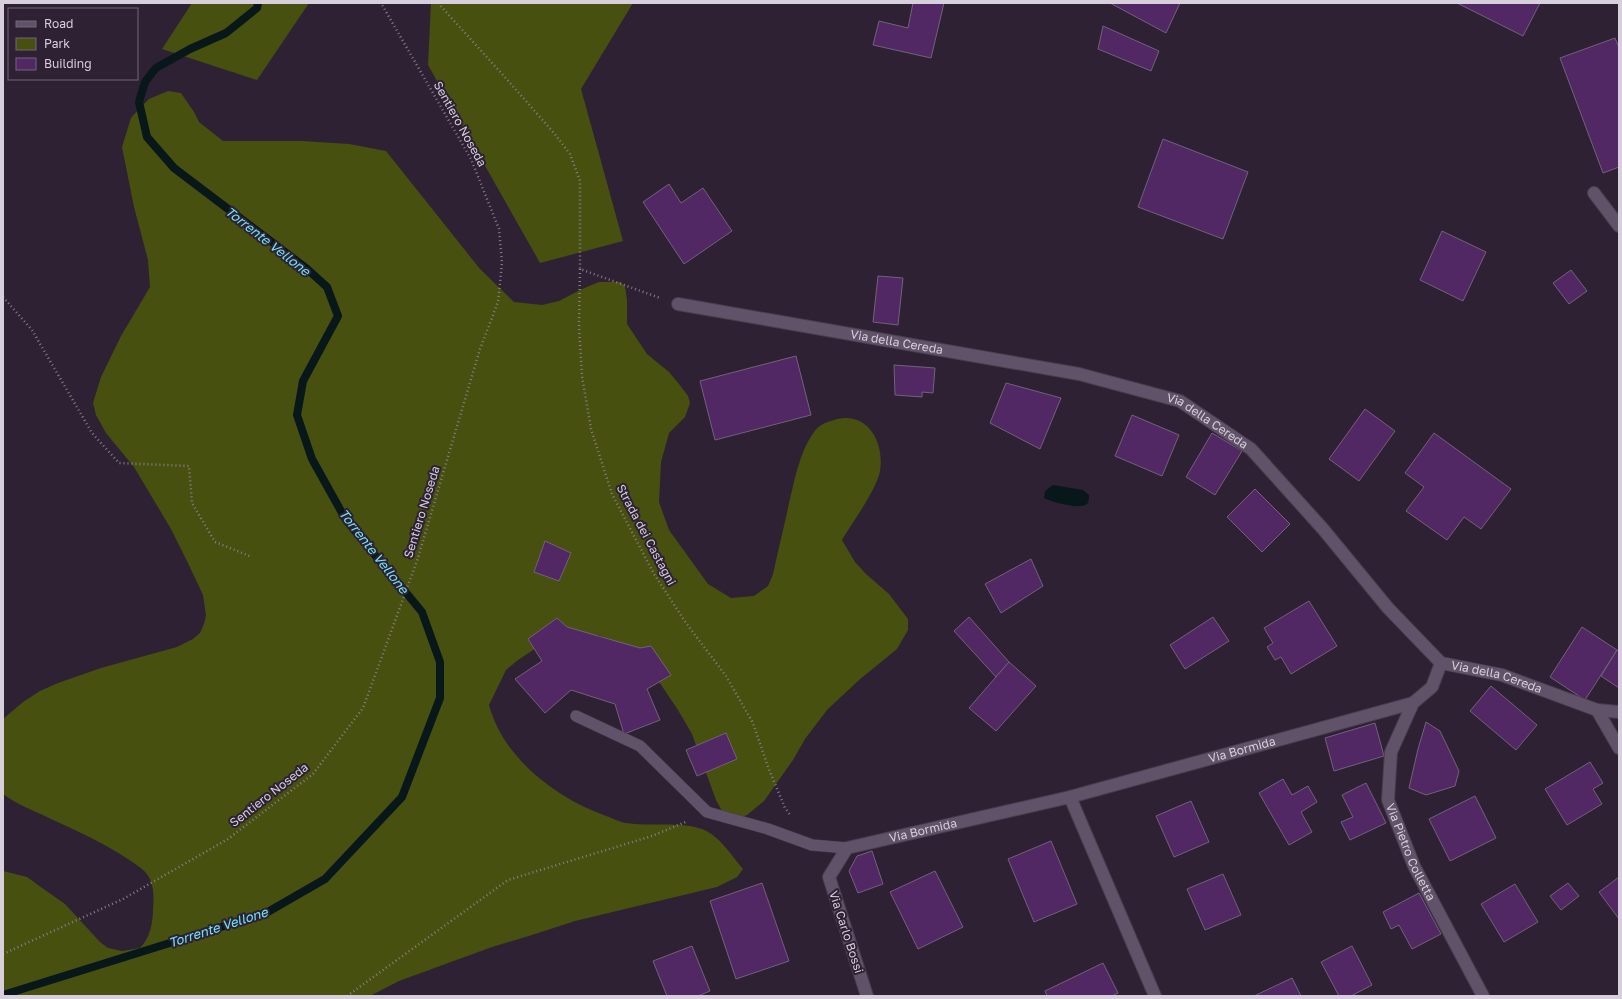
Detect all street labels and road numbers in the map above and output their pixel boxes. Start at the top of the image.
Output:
street label: Sentiero Noseda [431,78,490,169]
street label: Via della Cereda [849,326,944,357]
street label: Via della Cereda [1165,390,1251,452]
street label: Sentiero Noseda [400,464,443,560]
street label: Strada dei Castagni [613,482,679,588]
street label: Via della Cereda [1450,657,1544,696]
street label: Via Bormida [1206,733,1277,766]
street label: Sentiero Noseda [226,759,311,830]
street label: Via Pietro Colletta [1383,801,1439,903]
street label: Via Bormida [888,815,958,845]
street label: Via Carlo Bossi [826,889,867,975]

